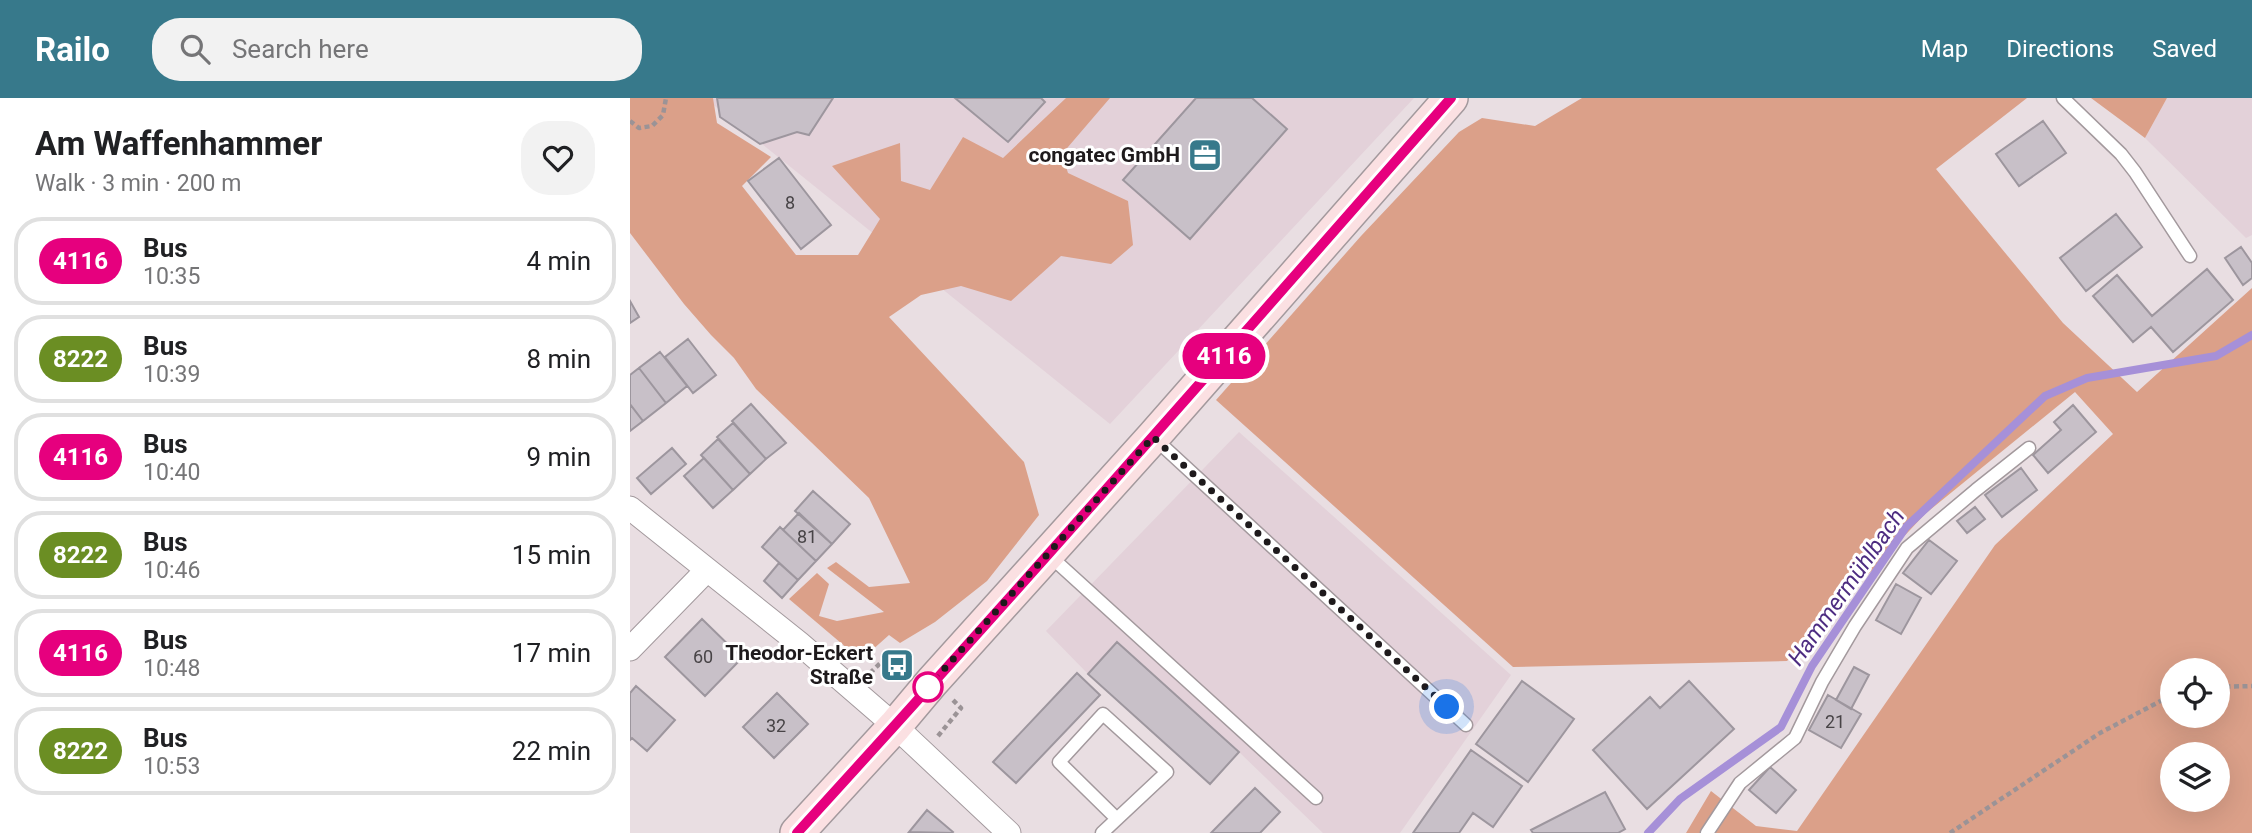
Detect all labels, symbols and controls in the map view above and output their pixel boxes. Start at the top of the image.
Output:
search box [152,18,642,81]
text: Railo [35,30,110,69]
icon: search [176,30,214,68]
text: Search here [232,34,369,64]
text: Map [1921,35,1968,63]
text: Directions [2006,35,2114,63]
text: Saved [2152,35,2217,63]
button: heart [521,121,595,195]
text: Am Waffenhammer [35,124,322,163]
office icon: congatec GmbH [1186,136,1224,174]
place label: congatec GmbH [1028,143,1180,167]
text: Walk · 3 min · 200 m [35,170,241,197]
house number: 8 [785,192,795,213]
text: Bus [143,233,188,263]
text: 4 min [526,246,591,276]
text: 4116 [53,247,108,275]
text: 10:35 [143,263,200,290]
text: Bus [143,331,188,361]
line badge: 4116 [1175,333,1273,379]
text: 4116 [1196,342,1252,370]
text: 8 min [526,344,591,374]
text: 8222 [53,345,108,373]
text: 10:39 [143,361,200,388]
text: Bus [143,429,188,459]
text: 9 min [526,442,591,472]
text: 4116 [53,443,108,471]
text: 10:40 [143,459,200,486]
water label: Hammermühlbach [1782,504,1910,671]
house number: 81 [797,526,817,547]
text: Bus [143,527,188,557]
text: 15 min [512,540,591,570]
text: 8222 [53,541,108,569]
text: 10:46 [143,557,200,584]
text: Bus [143,625,188,655]
text: 17 min [512,638,591,668]
text: 4116 [53,639,108,667]
place label: Theodor-Eckert Straße [725,641,873,689]
house number: 60 [693,646,713,667]
bus stop icon: Theodor-Eckert Straße [878,646,916,684]
text: 10:48 [143,655,200,682]
map controls [2160,658,2230,812]
button: locate [2160,658,2230,728]
unlabelled marker [913,672,943,702]
your location [1429,689,1464,724]
house number: 21 [1825,711,1845,732]
house number: 32 [766,715,786,736]
text: Bus [143,723,188,753]
text: 22 min [512,736,591,766]
text: 8222 [53,737,108,765]
button: layers [2160,742,2230,812]
text: 10:53 [143,753,200,780]

